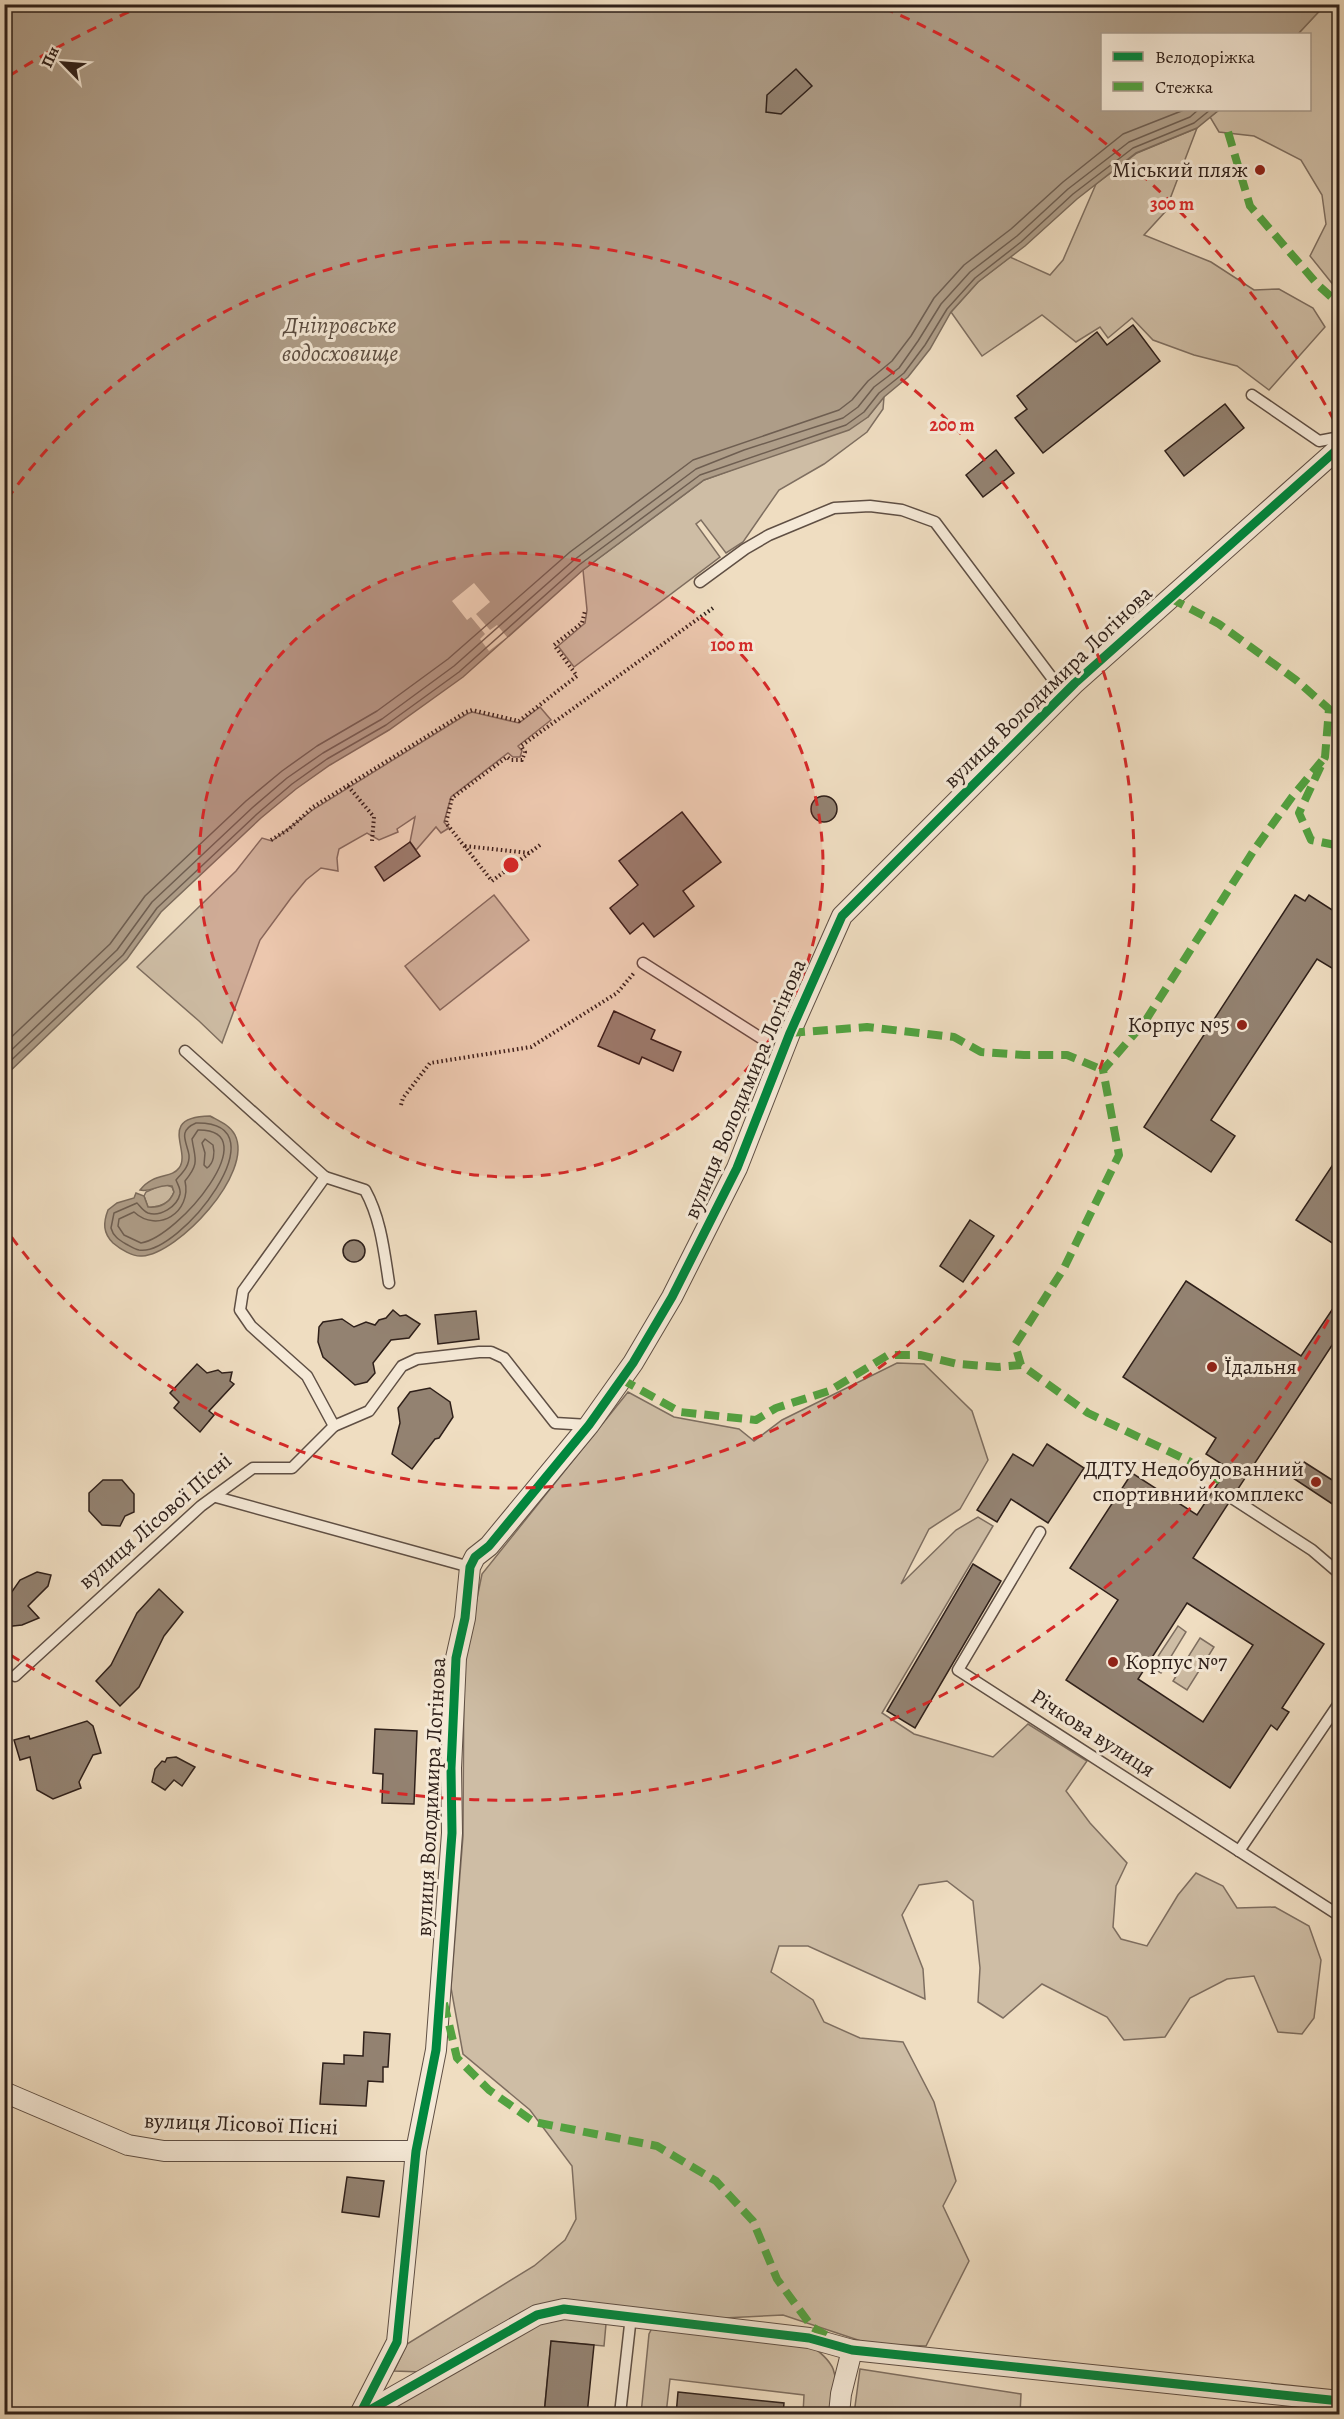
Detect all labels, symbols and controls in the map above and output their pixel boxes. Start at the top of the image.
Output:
north arrow [33,33,93,93]
legend [1101,33,1311,111]
text: Пн [36,43,65,71]
text: Велодоріжка [1155,45,1256,69]
text: Стежка [1155,75,1214,99]
place label: Міський пляж [1112,155,1248,185]
marker: Міський пляж [1253,163,1267,177]
text: 300 m [1150,192,1194,216]
water label: Дніпровське водосховище [282,309,398,369]
text: 200 m [929,413,975,437]
street label: вулиця Володимира Логінова [937,578,1160,795]
text: 100 m [711,633,753,657]
centre of rings [501,855,521,875]
street label: вулиця Володимира Логінова [677,954,814,1224]
place label: Корпус №5 [1128,1010,1230,1040]
marker: Корпус №5 [1235,1018,1249,1032]
place label: Їдальня [1224,1352,1297,1382]
marker: Їдальня [1205,1360,1219,1374]
street label: вулиця Лісової Пісні [72,1446,238,1596]
place label: ДДТУ Недобудованний спортивний комплекс [1084,1454,1304,1509]
marker: ДДТУ Недобудованний спортивний комплекс [1309,1475,1323,1489]
place label: Корпус №7 [1125,1647,1228,1677]
marker: Корпус №7 [1106,1655,1120,1669]
street label: вулиця Володимира Логінова [409,1656,453,1938]
street label: Річкова вулиця [1025,1682,1161,1784]
street label: вулиця Лісової Пісні [143,2106,339,2142]

